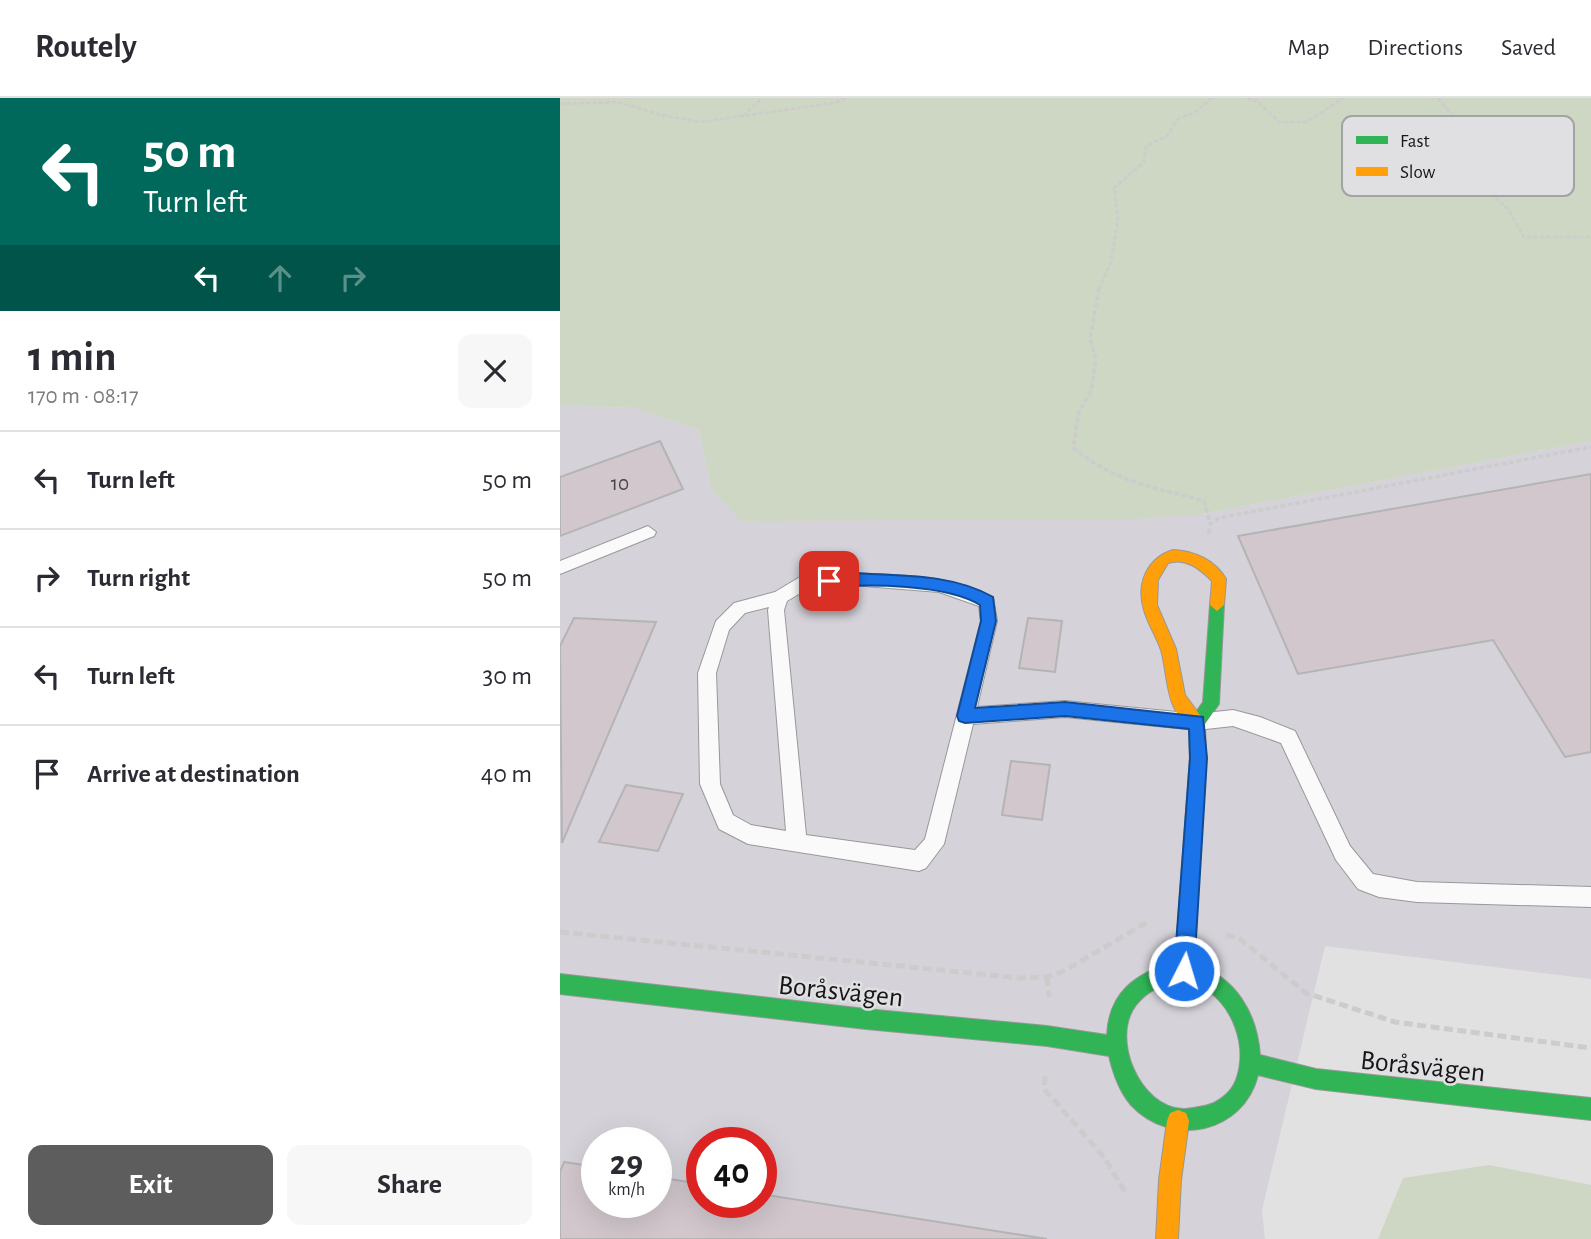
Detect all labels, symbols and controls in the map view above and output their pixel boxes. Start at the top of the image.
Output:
text: Routely [35,31,137,64]
text: Map [1287,36,1329,60]
text: Directions [1367,36,1463,60]
text: Saved [1501,36,1556,60]
legend [1342,116,1574,196]
icon: left [28,126,119,217]
text: 50 m [143,128,237,177]
text: Fast [1400,132,1430,151]
text: Slow [1400,163,1436,182]
text: Turn left [143,186,247,218]
icon: left [188,259,226,297]
icon: ahead [261,259,299,297]
icon: right [334,259,372,297]
button: close [458,334,532,408]
text: 1 min [28,336,117,378]
text: 170 m · 08:17 [28,385,139,408]
icon: left [28,461,66,499]
text: Turn left [87,467,175,493]
text: 50 m [482,467,532,493]
house number: 10 [611,473,629,494]
pin [799,551,859,611]
icon: right [28,559,66,597]
icon: arrive [810,562,848,600]
text: Turn right [87,565,190,591]
text: 50 m [482,565,532,591]
icon: left [28,657,66,695]
text: Turn left [87,663,175,689]
text: 30 m [482,663,532,689]
icon: arrive [28,755,66,793]
text: Arrive at destination [87,761,300,787]
text: 40 m [481,761,532,787]
position arrow [1147,934,1221,1008]
street label: Boråsvägen [777,972,905,1012]
street label: Boråsvägen [1359,1047,1487,1087]
speed limit sign: 40 [686,1127,777,1218]
button: Exit [28,1145,273,1225]
button: Share [287,1145,532,1225]
text: 29 [610,1146,643,1181]
text: km/h [608,1181,645,1199]

